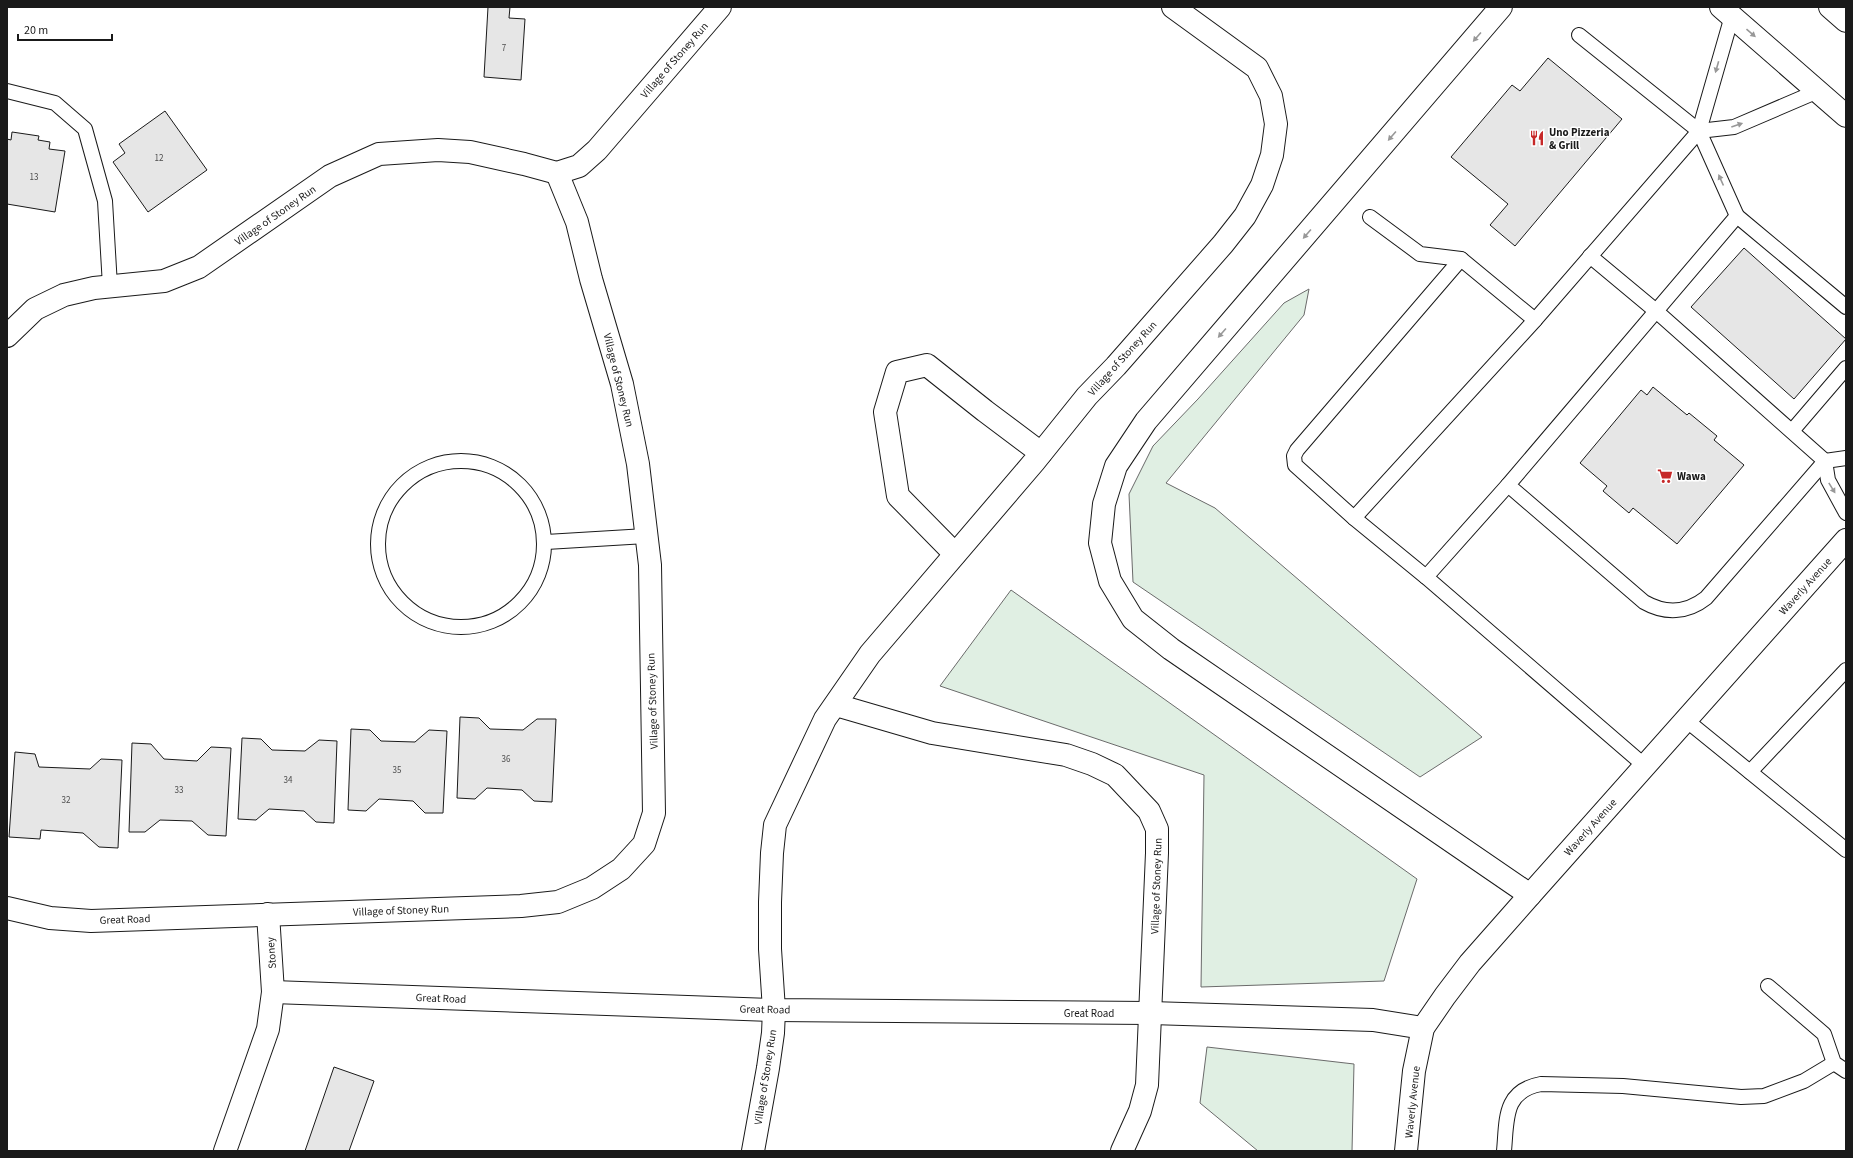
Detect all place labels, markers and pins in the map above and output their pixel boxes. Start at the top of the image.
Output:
place label: Uno Pizzeria & Grill [1549,125,1610,153]
restaurant icon: Uno Pizzeria & Grill [1528,129,1546,147]
supermarket icon: Wawa [1656,467,1674,485]
place label: Wawa [1677,469,1706,484]

